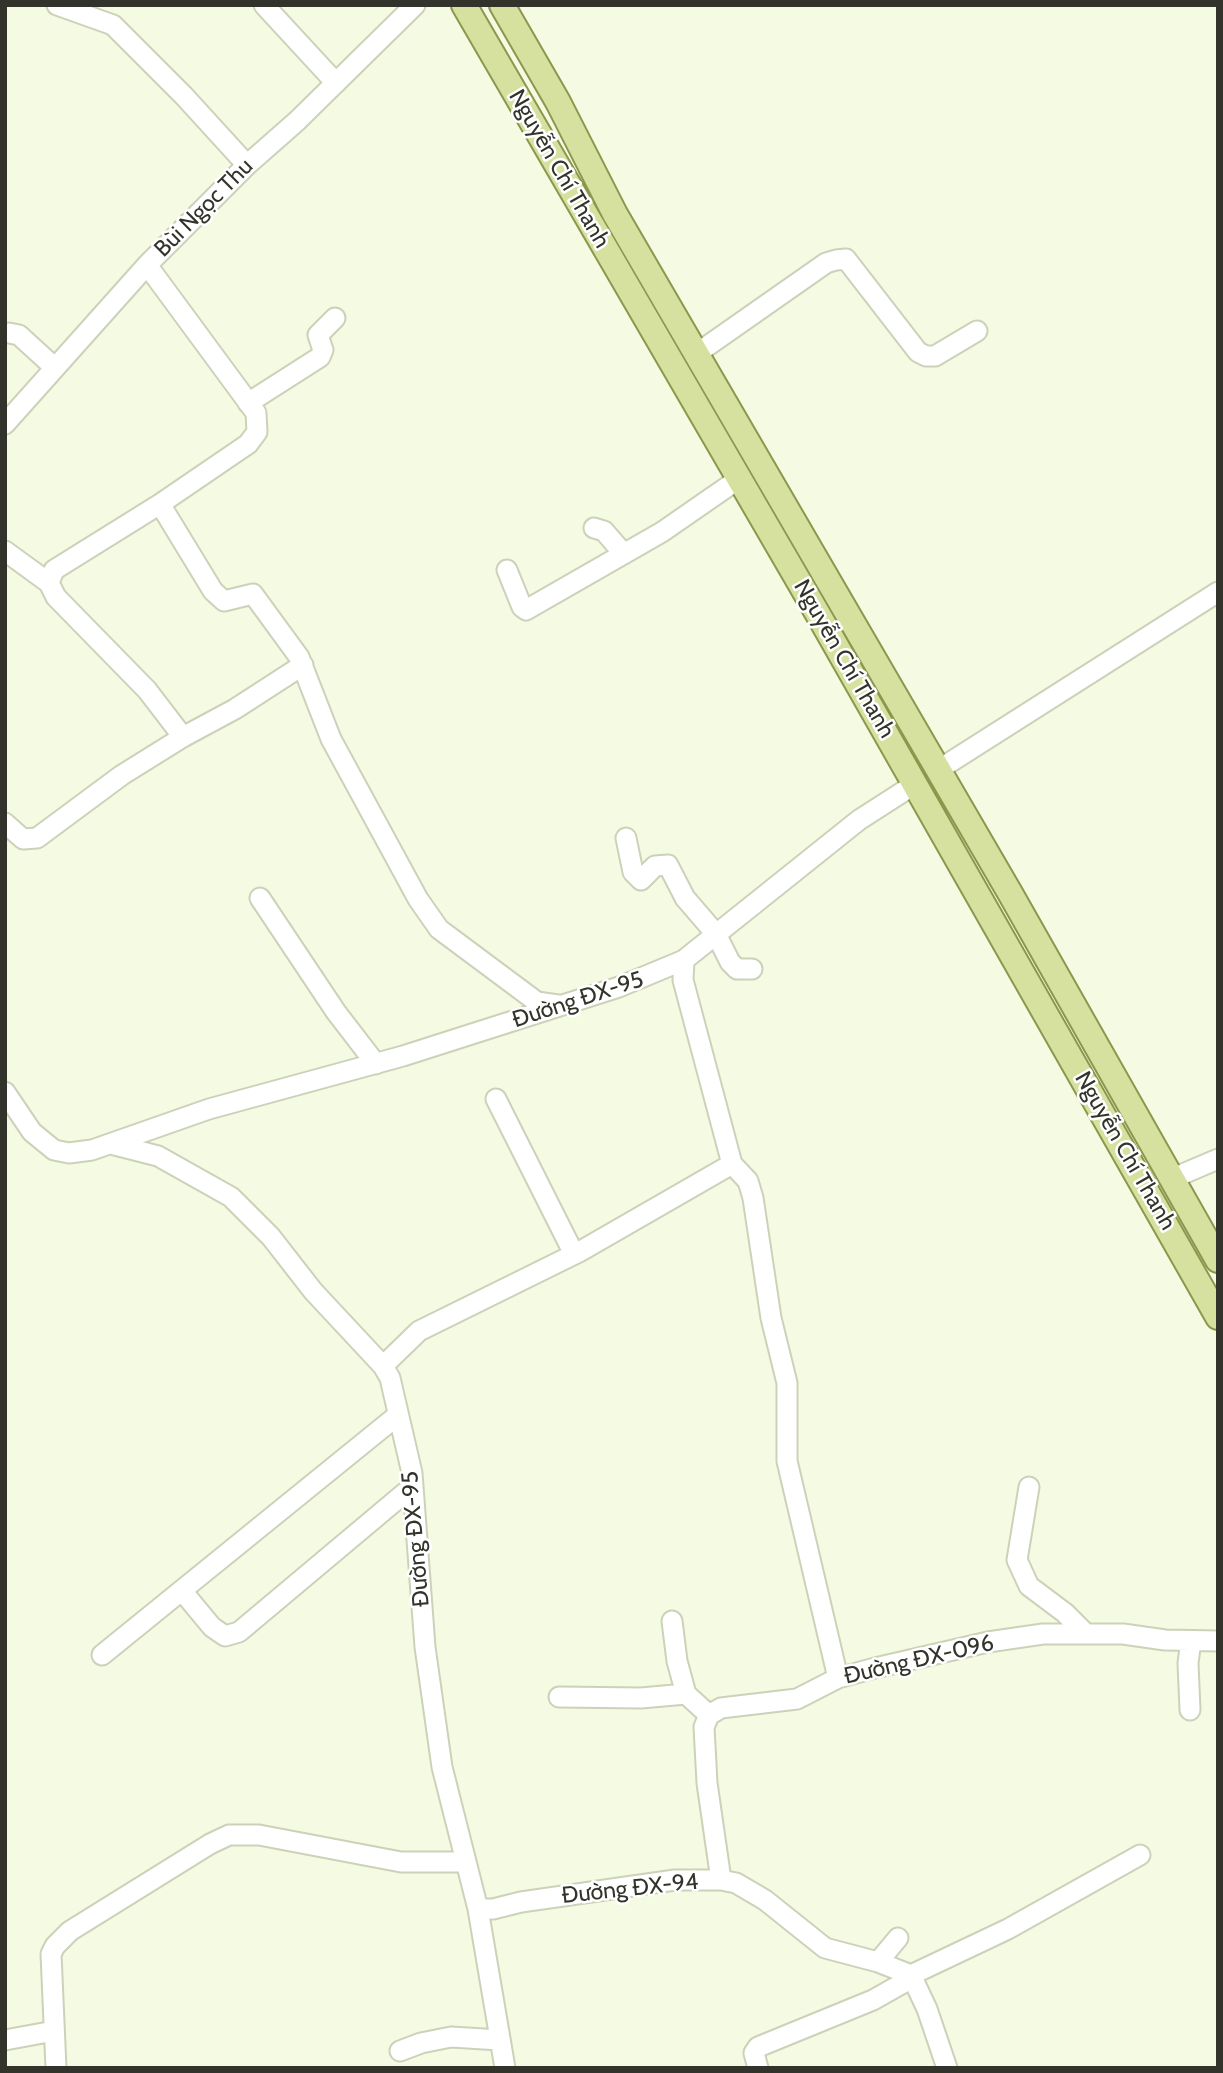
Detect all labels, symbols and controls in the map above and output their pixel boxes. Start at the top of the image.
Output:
street label: Nguyễn Chí Thanh [503,85,615,253]
street label: Bùi Ngọc Thu [149,153,259,263]
street label: Nguyễn Chí Thanh [788,575,900,743]
street label: Đường ĐX-95 [509,966,647,1034]
street label: Nguyễn Chí Thanh [1069,1067,1181,1235]
street label: Đường ĐX-95 [396,1470,436,1608]
street label: Đường ĐX-096 [841,1629,997,1691]
street label: Đường ĐX-94 [560,1868,700,1910]

